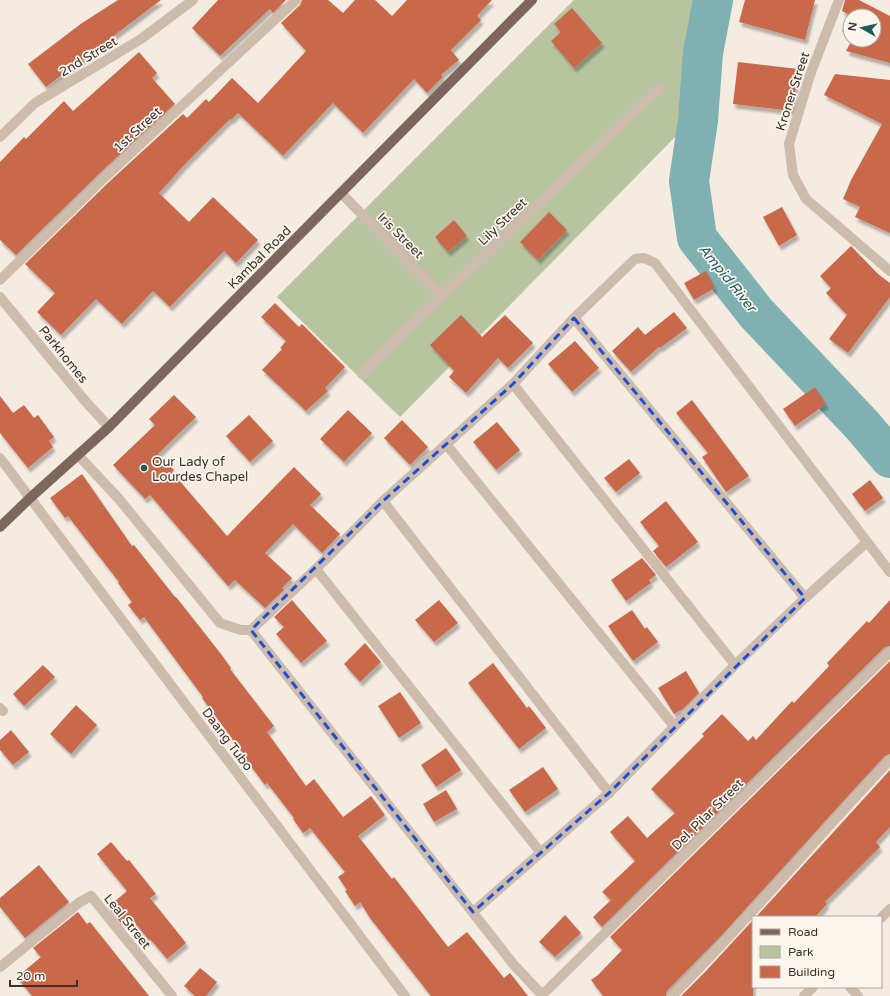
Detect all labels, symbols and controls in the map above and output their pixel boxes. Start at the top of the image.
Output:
north arrow [842,8,882,48]
text: N [846,21,860,32]
street label: 2nd Street [57,33,120,80]
street label: Kroner Street [773,50,813,133]
street label: 1st Street [110,103,165,156]
street label: Lily Street [475,195,530,249]
street label: Iris Street [374,209,427,262]
street label: Kambal Road [225,223,295,293]
water label: Ampid River [695,241,761,317]
street label: Parkhomes [35,323,91,387]
place label: Our Lady of Lourdes Chapel [152,454,248,485]
marker: Our Lady of Lourdes Chapel [139,463,149,473]
street label: Daang Tubo [198,705,256,774]
street label: Del. Pilar Street [669,776,747,854]
street label: Leal Street [100,891,154,952]
legend [752,916,882,988]
text: Road [788,925,818,939]
text: Park [788,945,814,959]
scale bar [10,962,77,988]
text: Building [788,965,835,979]
text: 20 m [16,969,45,983]

